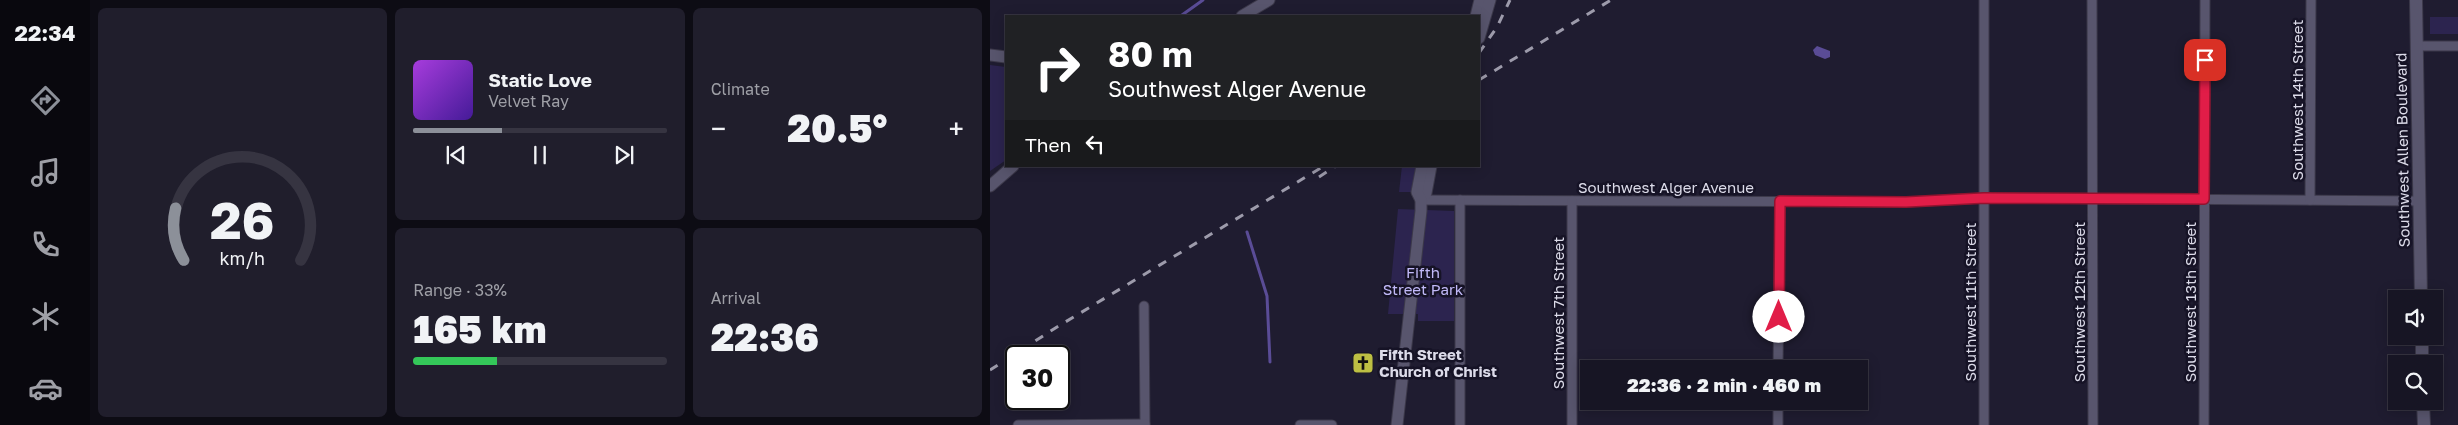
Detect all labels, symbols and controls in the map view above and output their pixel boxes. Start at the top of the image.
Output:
text: 22:34 [14,19,76,46]
street label: Southwest 14th Street [2288,20,2306,180]
text: 80 m [1108,33,1193,75]
icon: right [1025,35,1090,100]
pin [2184,39,2226,81]
icon: arrive [2191,46,2219,74]
street label: Southwest Allen Boulevard [2391,53,2413,247]
text: Static Love [488,68,592,91]
text: Southwest Alger Avenue [1108,75,1366,102]
text: Climate [711,79,770,99]
icon: directions [28,83,63,118]
text: Velvet Ray [488,91,569,111]
text: 20.5° [787,105,887,150]
text: − [711,112,726,145]
text: + [949,112,964,145]
icon: left [1081,130,1109,158]
text: Then [1025,133,1071,156]
icon: previous [442,141,470,169]
icon: pause [526,141,554,169]
icon: next [610,141,638,169]
icon: music [28,155,63,190]
street label: Southwest Alger Avenue [1578,178,1754,196]
text: 26 [210,188,275,250]
street label: Southwest 11th Street [1961,222,1979,382]
street label: Southwest 12th Street [2070,222,2088,382]
street label: Southwest 13th Street [2181,222,2199,382]
icon: phone [28,227,63,262]
street label: Southwest 7th Street [1549,237,1567,389]
text: km/h [220,247,265,269]
park label: Fifth Street Park [1383,263,1464,298]
text: Range · 33% [413,280,507,300]
text: Arrival [711,288,761,308]
position arrow [1752,290,1804,342]
map controls [2388,290,2443,410]
button: sound [2388,290,2443,345]
icon: climate [28,299,63,334]
text: 165 km [413,306,547,351]
text: 22:36 [711,314,819,359]
speed limit sign: 30 [1005,345,1070,410]
place label: Fifth Street Church of Christ [1379,345,1497,380]
church icon: Fifth Street Church of Christ [1351,351,1375,375]
button: search [2388,355,2443,410]
icon: car [28,371,63,406]
text: 22:36 · 2 min · 460 m [1627,373,1821,396]

